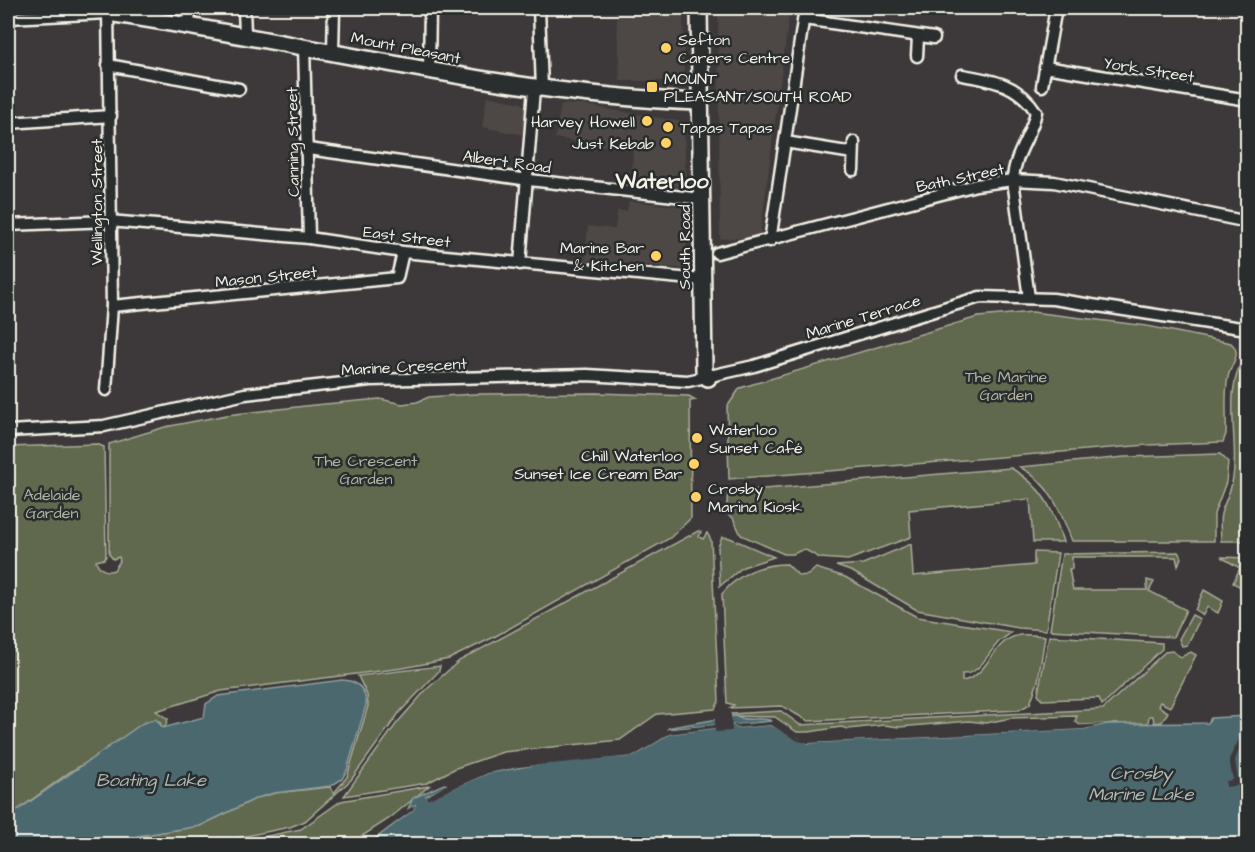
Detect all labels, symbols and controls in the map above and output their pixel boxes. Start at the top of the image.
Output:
street label: Mount Pleasant [349,27,463,70]
place label: Sefton Carers Centre [678,29,791,69]
marker: Sefton Carers Centre [659,41,673,55]
street label: York Street [1102,52,1197,88]
place label: MOUNT PLEASANT/SOUTH ROAD [664,68,852,108]
marker: MOUNT PLEASANT/SOUTH ROAD [645,80,659,94]
street label: Canning Street [281,86,306,197]
place label: Harvey Howell [531,111,635,134]
marker: Harvey Howell [640,114,654,128]
place label: Tapas Tapas [680,117,773,139]
marker: Tapas Tapas [661,120,675,134]
place label: Just Kebab [572,133,654,155]
marker: Just Kebab [659,136,673,150]
street label: Wellington Street [86,138,109,265]
street label: Albert Road [461,145,552,179]
street label: Bath Street [914,158,1007,198]
district label: Waterloo [614,166,709,197]
street label: South Road [674,205,696,289]
street label: East Street [362,221,452,253]
place label: Marine Bar & Kitchen [560,237,644,277]
marker: Marine Bar & Kitchen [649,249,663,263]
street label: Mason Street [214,261,319,293]
street label: Marine Terrace [803,289,924,345]
street label: Marine Crescent [341,353,468,381]
park label: The Marine Garden [965,366,1047,406]
place label: Waterloo Sunset Café [709,419,803,459]
marker: Waterloo Sunset Café [690,431,704,445]
place label: Chill Waterloo Sunset Ice Cream Bar [514,445,682,485]
park label: The Crescent Garden [314,450,418,490]
marker: Chill Waterloo Sunset Ice Cream Bar [687,457,701,471]
place label: Crosby Marina Kiosk [708,478,802,518]
park label: Adelaide Garden [23,484,81,524]
marker: Crosby Marina Kiosk [689,490,703,504]
water label: Crosby Marine Lake [1088,761,1195,807]
water label: Boating Lake [96,768,207,794]

